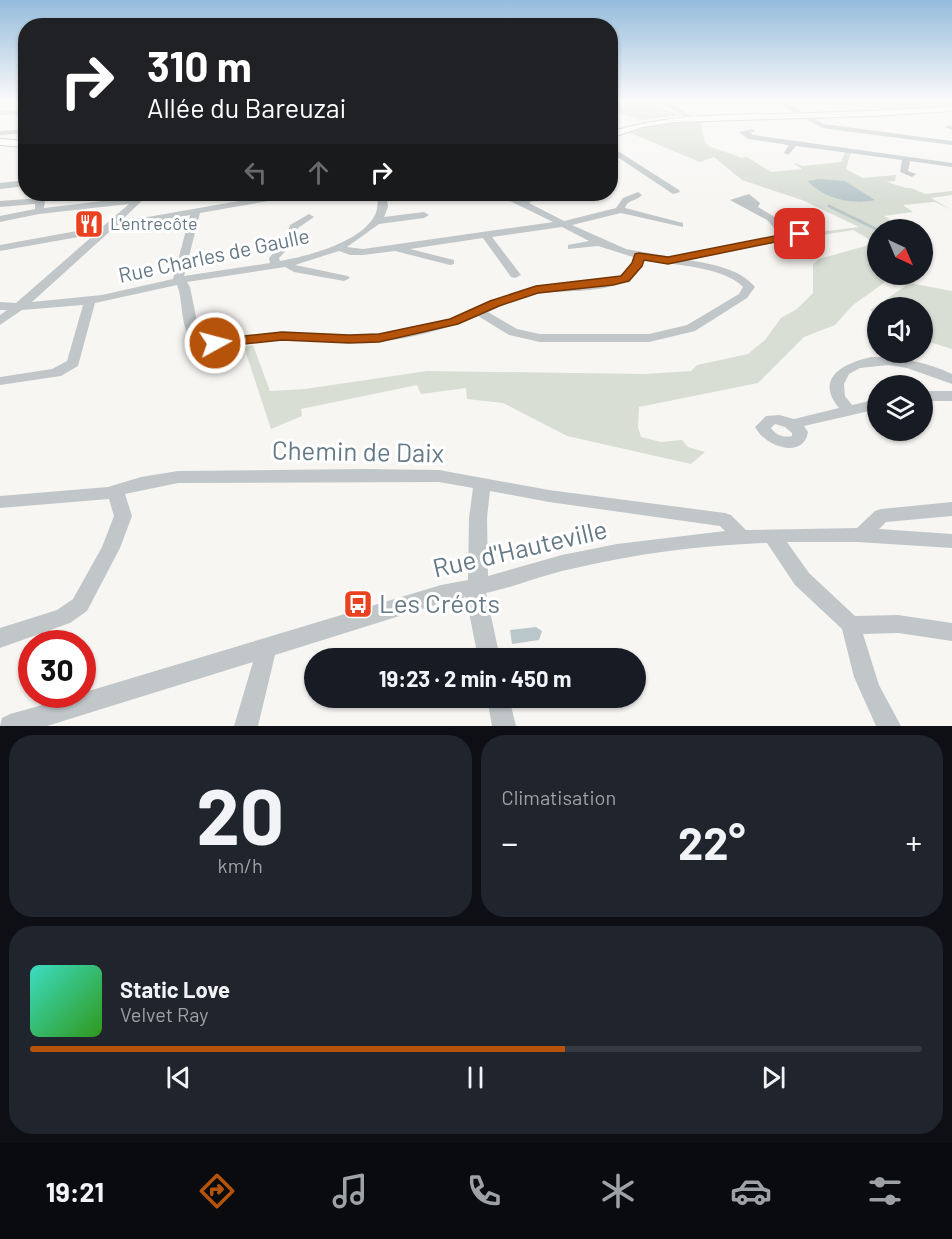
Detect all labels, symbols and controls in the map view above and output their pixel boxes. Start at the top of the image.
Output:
text: 310 m [147,40,252,90]
icon: right [48,42,126,120]
text: Allée du Bareuzai [147,91,346,123]
icon: left [239,156,272,189]
icon: ahead [302,156,335,189]
icon: right [365,156,398,189]
restaurant icon: L'entrecôte [73,208,105,240]
pin [774,208,825,259]
place label: L'entrecôte [110,212,198,234]
icon: arrive [783,217,816,250]
north arrow [867,219,933,285]
map controls [867,219,933,441]
street label: Rue Charles de Gaulle [116,222,311,287]
button: sound [867,297,933,363]
position arrow [183,311,247,375]
button: layers [867,375,933,441]
street label: Chemin de Daix [272,433,444,468]
street label: Rue d'Hauteville [429,512,610,583]
place label: Les Créots [379,587,500,618]
bus stop icon: Les Créots [342,588,374,620]
speed limit sign: 30 [18,630,96,708]
text: 19:23 · 2 min · 450 m [379,665,571,691]
text: 20 [196,767,284,861]
text: Climatisation [502,785,616,809]
text: 22° [678,815,745,869]
text: − [502,822,518,862]
text: + [905,822,922,862]
text: km/h [218,853,263,877]
text: Static Love [120,976,230,1002]
text: Velvet Ray [120,1002,209,1026]
icon: previous [162,1061,195,1094]
icon: pause [459,1061,492,1094]
icon: next [757,1061,790,1094]
icon: directions [196,1170,238,1212]
icon: music [329,1170,371,1212]
icon: phone [463,1170,505,1212]
icon: climate [597,1170,639,1212]
icon: car [730,1170,772,1212]
icon: filters [864,1170,906,1212]
text: 19:21 [46,1175,104,1207]

